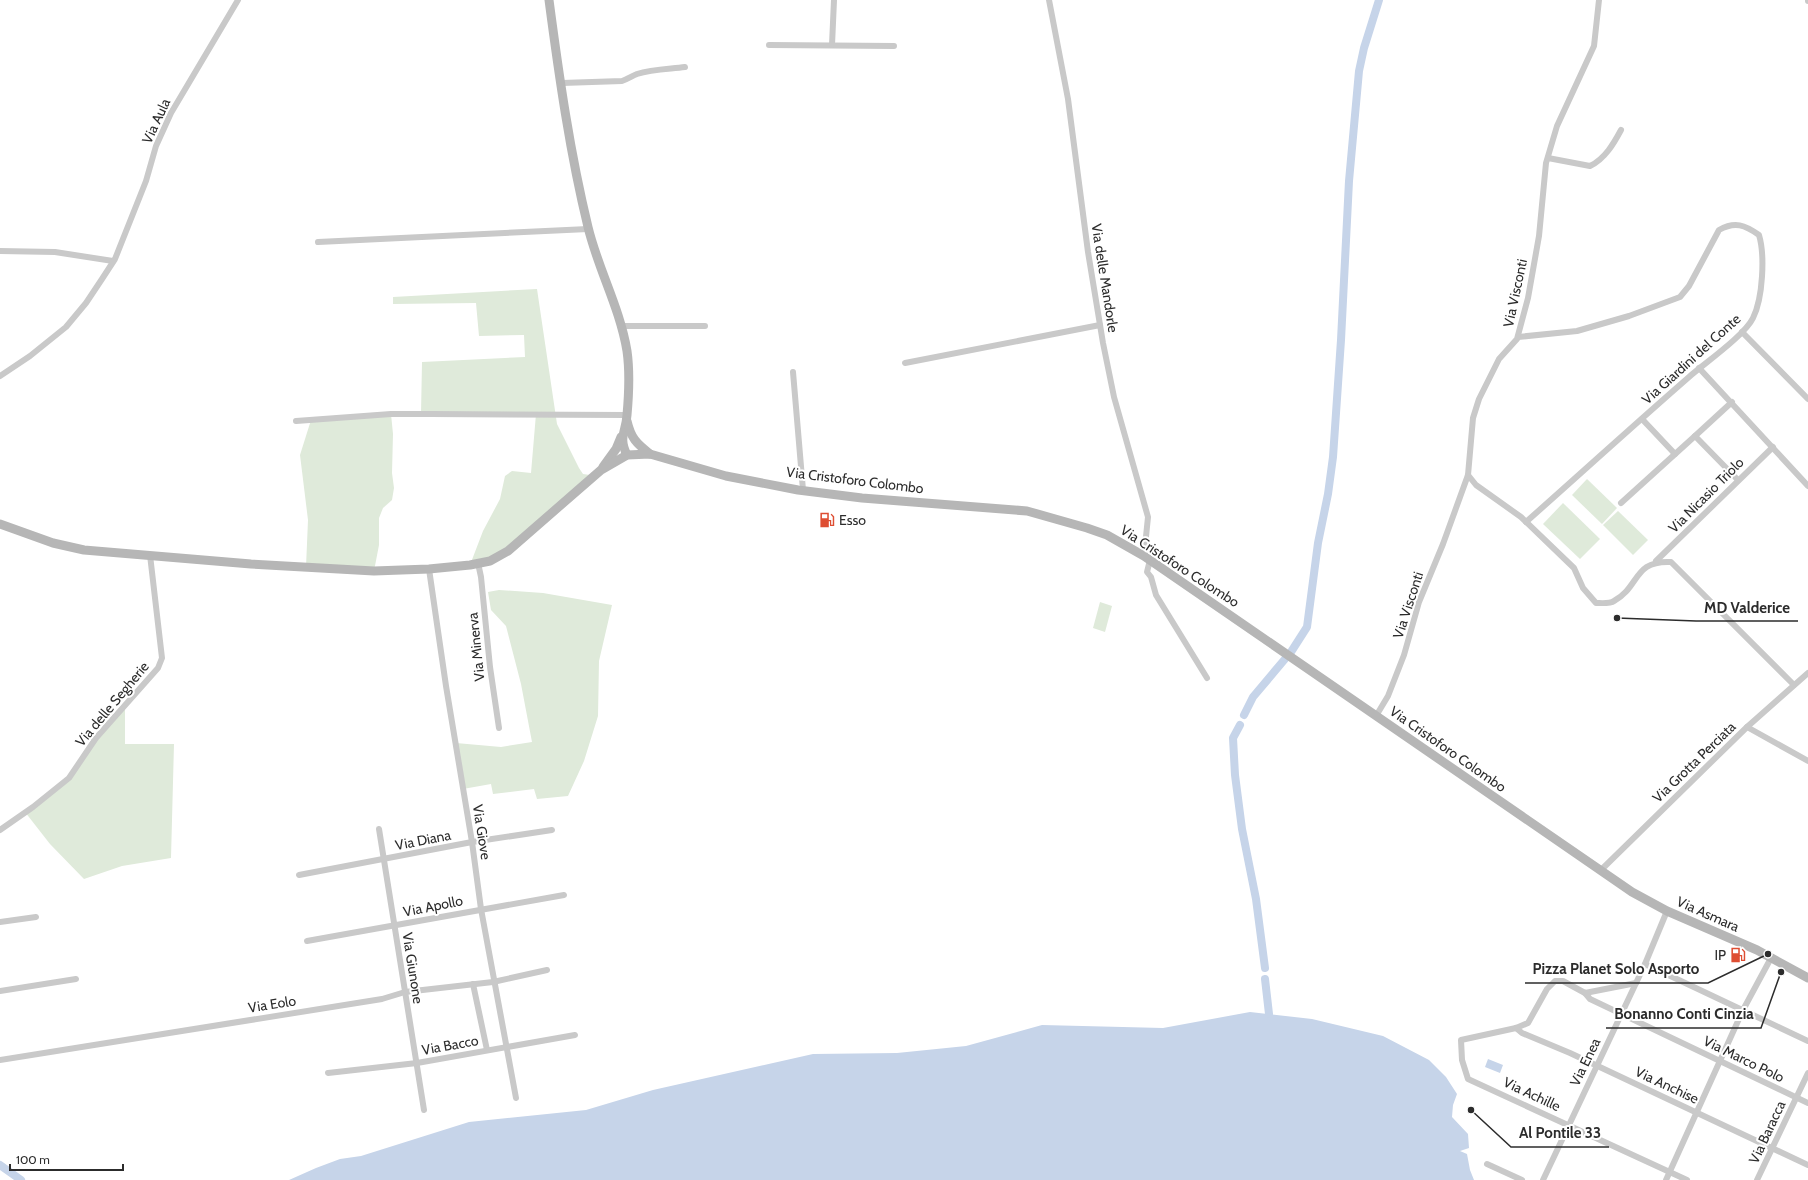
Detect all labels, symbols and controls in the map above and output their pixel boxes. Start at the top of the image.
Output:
street label: Via Aula [138,95,174,146]
street label: Via delle Mandorle [1088,222,1122,334]
street label: Via Visconti [1499,257,1531,329]
street label: Via Giardini del Conte [1638,310,1744,408]
street label: Via Nicasio Triolo [1664,453,1748,537]
street label: Via Cristoforo Colombo [785,463,925,497]
fuel station icon: Esso [818,511,836,529]
place label: Esso [839,511,866,529]
street label: Via Cristoforo Colombo [1117,521,1243,611]
street label: Via Visconti [1389,569,1427,641]
callout: MD Valderice [1696,594,1798,621]
text: MD Valderice [1704,599,1790,617]
street label: Via Minerva [463,611,489,682]
street label: Via delle Segherie [71,658,153,750]
street label: Via Cristoforo Colombo [1386,702,1510,796]
street label: Via Grotta Perciata [1649,717,1740,806]
street label: Via Giove [469,803,495,861]
street label: Via Diana [394,826,453,854]
street label: Via Apollo [402,891,465,921]
street label: Via Asmara [1674,892,1742,936]
street label: Via Giunone [398,931,428,1005]
place label: IP [1714,946,1726,964]
fuel station icon: IP [1729,946,1747,964]
callout: Pizza Planet Solo Asporto [1525,956,1708,983]
text: Pizza Planet Solo Asporto [1533,960,1700,978]
street label: Via Eolo [247,991,297,1017]
callout: Bonanno Conti Cinzia [1606,1001,1761,1028]
text: Bonanno Conti Cinzia [1614,1005,1754,1023]
street label: Via Bacco [420,1031,480,1059]
street label: Via Marco Polo [1701,1032,1788,1086]
street label: Via Enea [1566,1035,1604,1089]
street label: Via Anchise [1632,1062,1702,1108]
street label: Via Achille [1501,1073,1563,1115]
street label: Via Baracca [1745,1097,1790,1166]
callout: Al Pontile 33 [1511,1120,1609,1147]
text: Al Pontile 33 [1519,1124,1601,1142]
scale bar [10,1146,123,1172]
text: 100 m [16,1152,50,1167]

